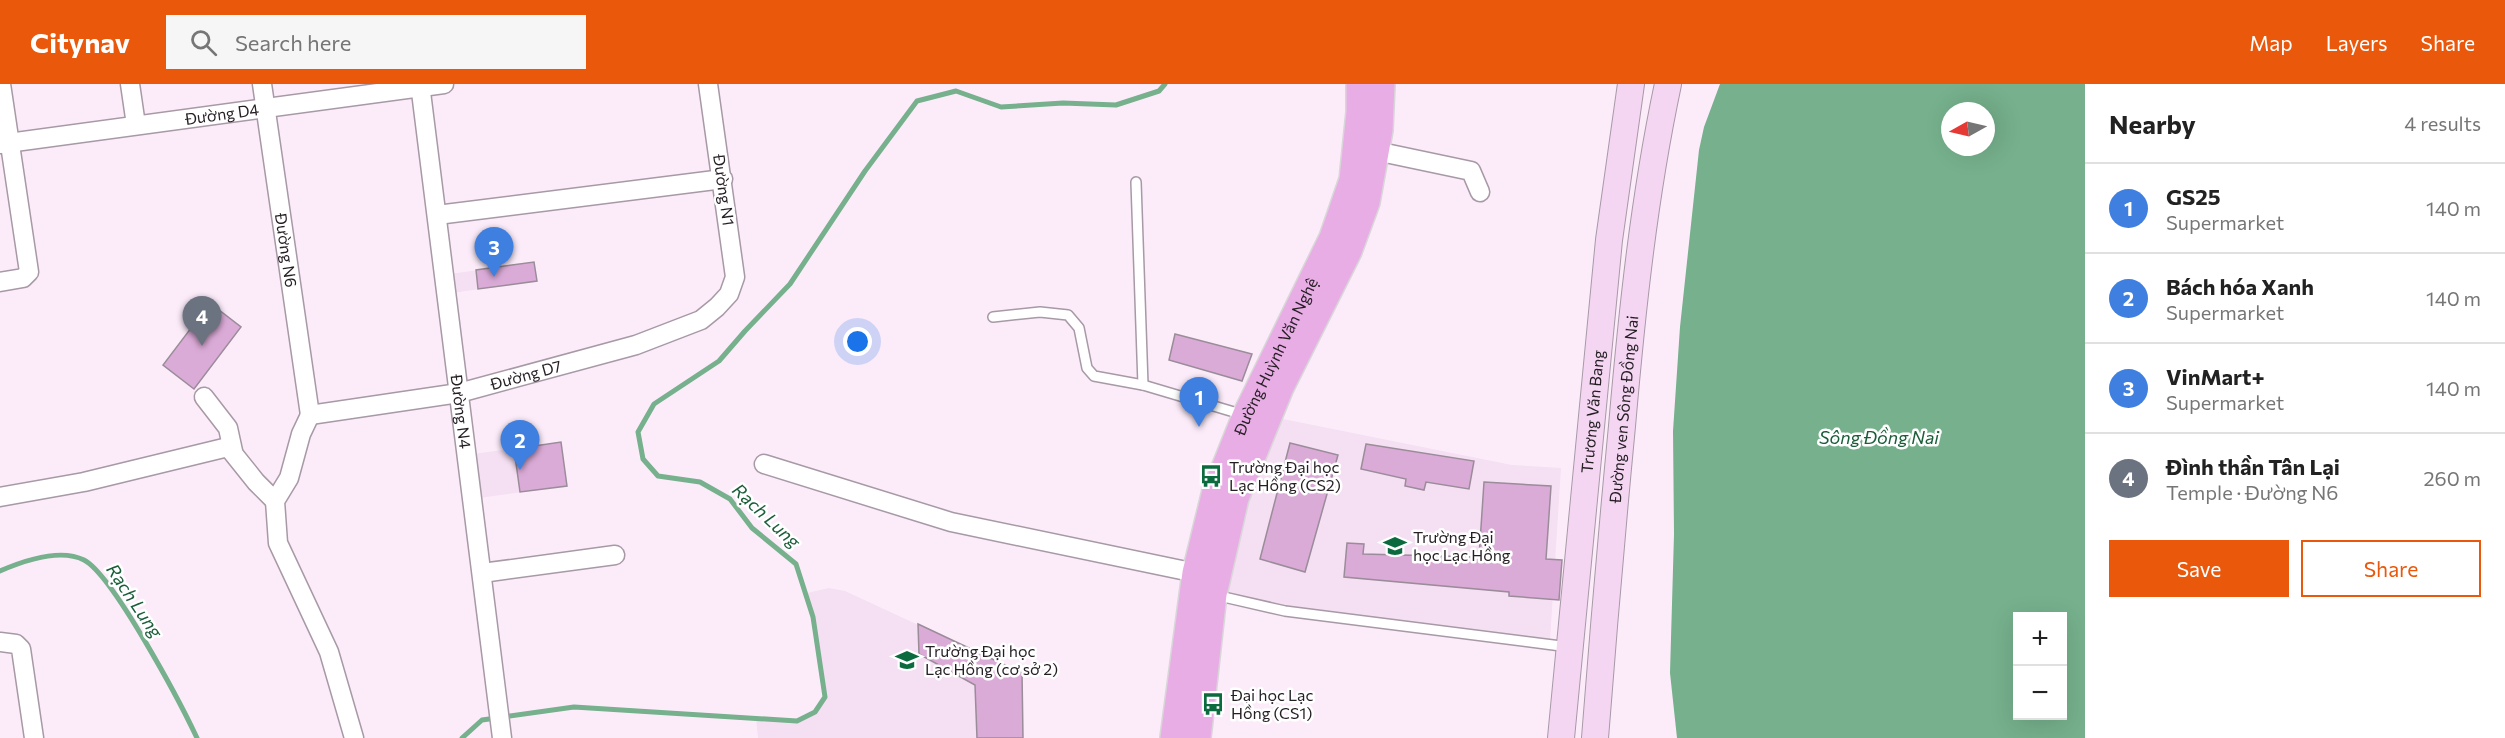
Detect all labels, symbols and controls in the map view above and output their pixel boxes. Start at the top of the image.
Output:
search box [166,15,586,69]
text: Citynav [30,25,130,59]
icon: search [187,26,220,59]
text: Search here [235,29,351,56]
text: Map [2249,30,2293,55]
text: Layers [2326,30,2388,55]
text: Share [2421,30,2475,55]
street label: Đường D4 [183,99,260,128]
north arrow [1941,102,1995,156]
text: Nearby [2109,108,2196,139]
text: 4 results [2404,111,2481,135]
street label: Đường N1 [710,152,739,227]
text: GS25 [2166,183,2221,210]
text: 1 [2124,196,2133,220]
text: 140 m [2426,196,2481,220]
text: Supermarket [2166,210,2284,234]
street label: Đường N6 [272,211,301,289]
pin: 3 [474,228,514,277]
text: Bách hóa Xanh [2166,273,2314,300]
street label: Đường Huỳnh Văn Nghệ [1229,274,1321,439]
text: 2 [2123,286,2134,310]
text: 140 m [2426,286,2481,310]
pin: 4 [182,296,222,346]
text: Supermarket [2166,300,2284,324]
street label: Đường ven Sông Đồng Nai [1605,314,1642,505]
your location [843,327,872,356]
street label: Trương Văn Bang [1577,349,1607,474]
street label: Đường D7 [487,356,564,393]
text: VinMart+ [2166,363,2265,390]
street label: Đường N4 [447,372,476,450]
text: 3 [2123,376,2134,400]
text: 140 m [2426,376,2481,400]
pin: 1 [1180,378,1218,427]
text: Supermarket [2166,390,2284,414]
pin: 2 [500,420,540,470]
water label: Sông Đồng Nai [1819,426,1940,448]
text: Đình thần Tân Lại [2166,453,2340,480]
place label: Trường Đại học Lạc Hồng (CS2) [1229,457,1341,494]
bus stop icon: Trường Đại học Lạc Hồng (CS2) [1198,463,1224,489]
text: 4 [2122,466,2135,490]
text: 260 m [2423,466,2481,490]
water label: Rạch Lung [728,478,806,553]
text: Temple · Đường N6 [2166,480,2339,504]
place label: Trường Đại học Lạc Hồng [1413,527,1511,564]
school or university icon: Trường Đại học Lạc Hồng [1382,533,1408,559]
button: Save [2109,540,2289,597]
button: Share [2301,540,2481,597]
water label: Rạch Lung [102,559,168,643]
map controls [2013,612,2067,720]
button: + [2013,612,2067,666]
place label: Trường Đại học Lạc Hồng (cơ sở 2) [925,641,1058,678]
school or university icon: Trường Đại học Lạc Hồng (cơ sở 2) [894,647,920,673]
button: − [2013,666,2067,720]
place label: Đại học Lạc Hồng (CS1) [1230,685,1313,722]
bus stop icon: Đại học Lạc Hồng (CS1) [1200,691,1226,717]

